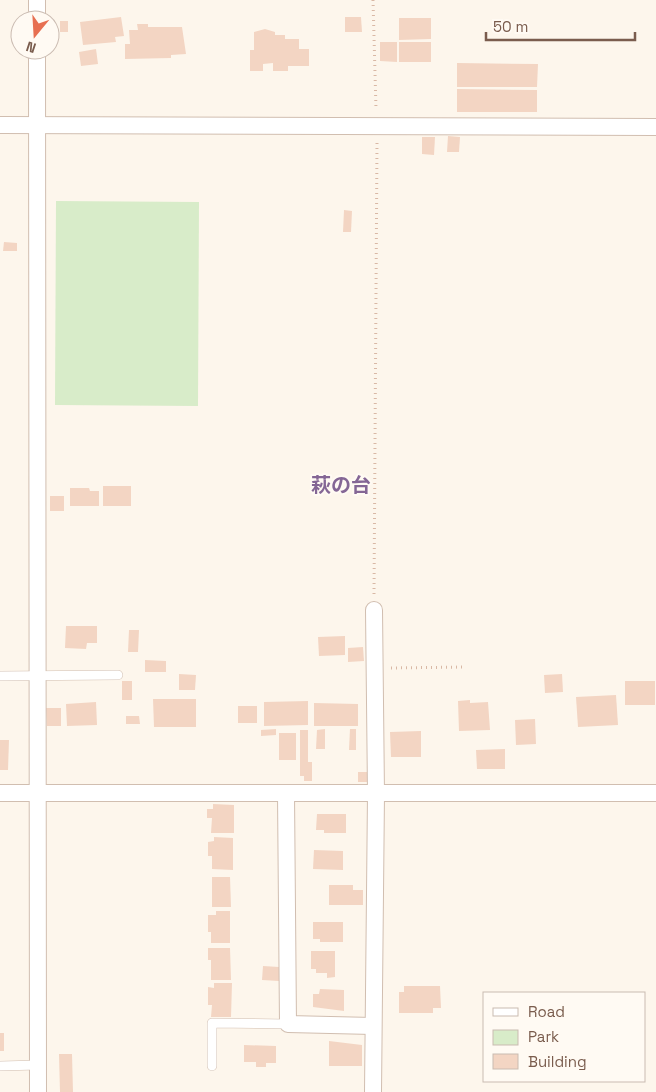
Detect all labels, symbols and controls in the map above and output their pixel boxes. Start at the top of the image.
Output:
north arrow [10,10,60,60]
scale bar [486,10,635,42]
text: 50 m [493,17,528,36]
text: N [24,37,38,57]
district label: 萩の台 [311,472,371,498]
legend [483,992,646,1082]
text: Road [528,1002,565,1021]
text: Park [528,1027,559,1046]
text: Building [528,1052,587,1071]

